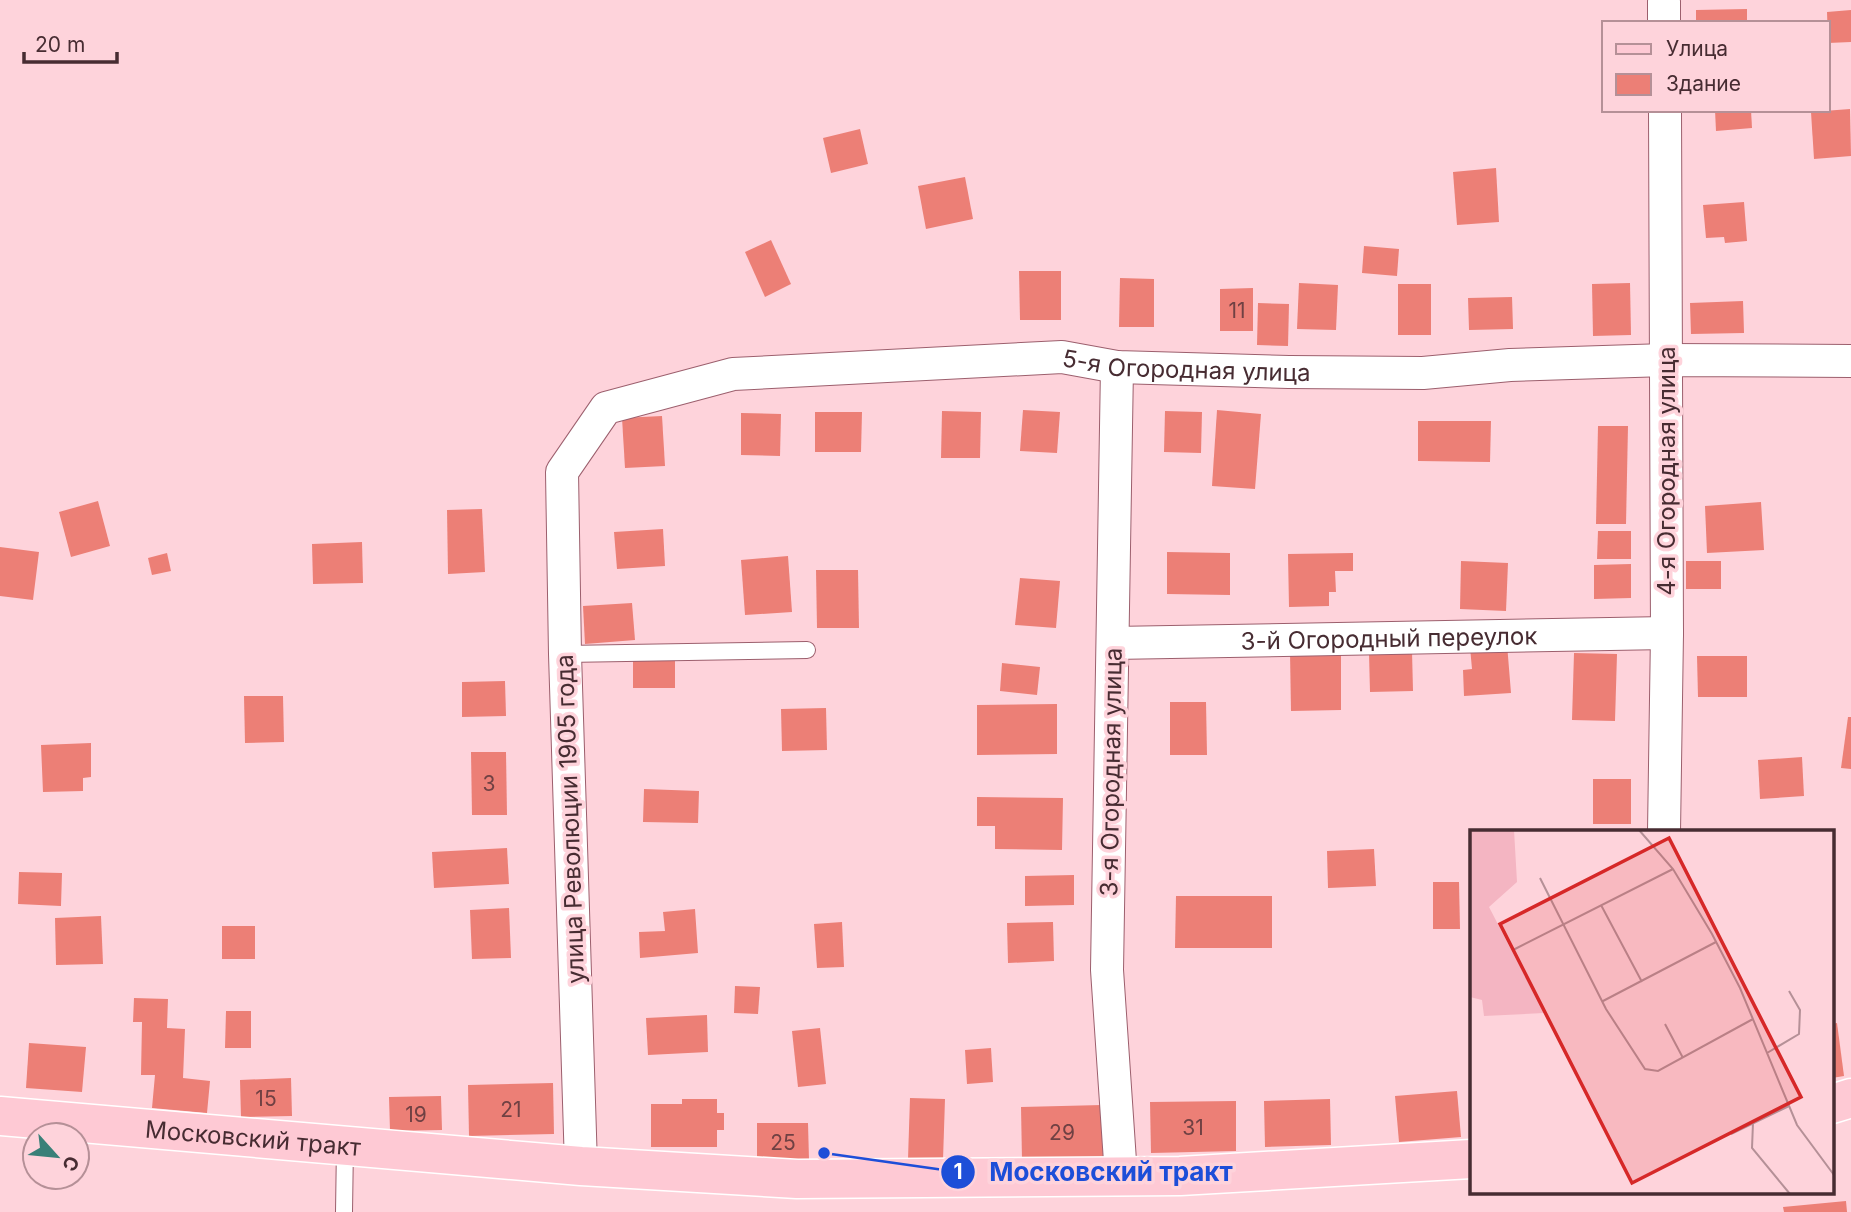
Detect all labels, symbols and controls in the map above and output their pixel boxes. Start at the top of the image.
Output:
scale bar [24,21,117,65]
legend [1602,21,1830,112]
text: 20 m [35,32,85,57]
text: Улица [1666,36,1728,61]
text: Здание [1666,71,1741,96]
house number: 11 [1228,298,1246,323]
street label: 5-я Огородная улица [1060,343,1311,387]
street label: 4-я Огородная улица [1652,346,1681,596]
street label: 3-й Огородный переулок [1240,621,1538,655]
street label: 3-я Огородная улица [1094,647,1128,897]
street label: улица Революции 1905 года [550,654,590,984]
house number: 3 [483,771,495,796]
inset map [1470,830,1834,1194]
house number: 15 [255,1086,277,1111]
house number: 21 [500,1097,522,1122]
house number: 19 [405,1102,427,1127]
street label: Московский тракт [144,1114,362,1161]
house number: 31 [1182,1115,1204,1140]
house number: 29 [1049,1120,1075,1145]
north arrow [21,1121,91,1191]
house number: 25 [770,1130,796,1155]
callout: Московский тракт [940,1148,1247,1195]
text: С [57,1152,84,1175]
text: Московский тракт [989,1156,1233,1187]
text: 1 [953,1159,963,1184]

